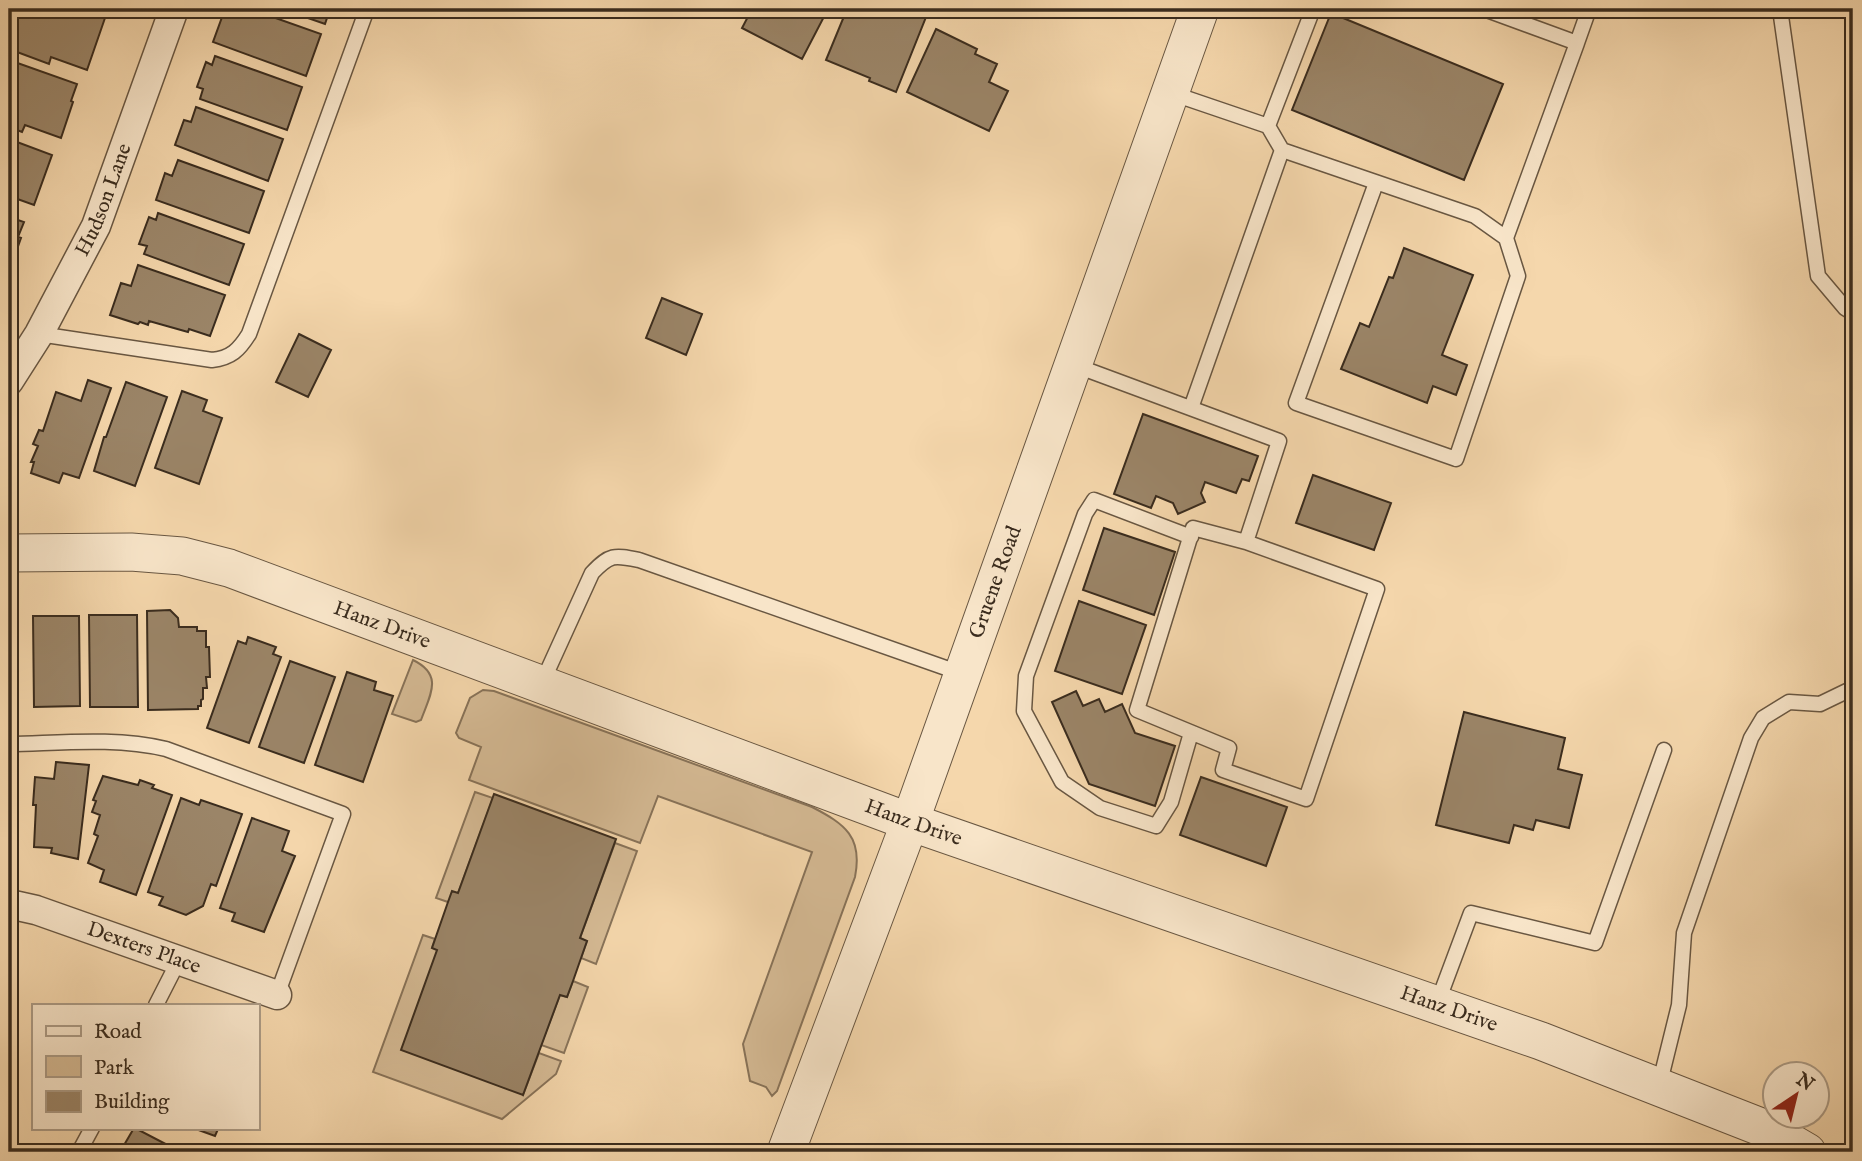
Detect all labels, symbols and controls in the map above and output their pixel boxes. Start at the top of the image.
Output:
street label: Hudson Lane [69,140,138,261]
street label: Gruene Road [963,522,1028,642]
street label: Hanz Drive [330,595,435,656]
street label: Hanz Drive [861,793,966,853]
street label: Dexters Place [83,916,205,981]
street label: Hanz Drive [1397,980,1502,1039]
legend [32,1004,259,1130]
text: Road [94,1019,142,1046]
text: Park [94,1055,135,1082]
north arrow [1760,1060,1830,1130]
text: N [1790,1068,1819,1098]
text: Building [94,1089,170,1116]

